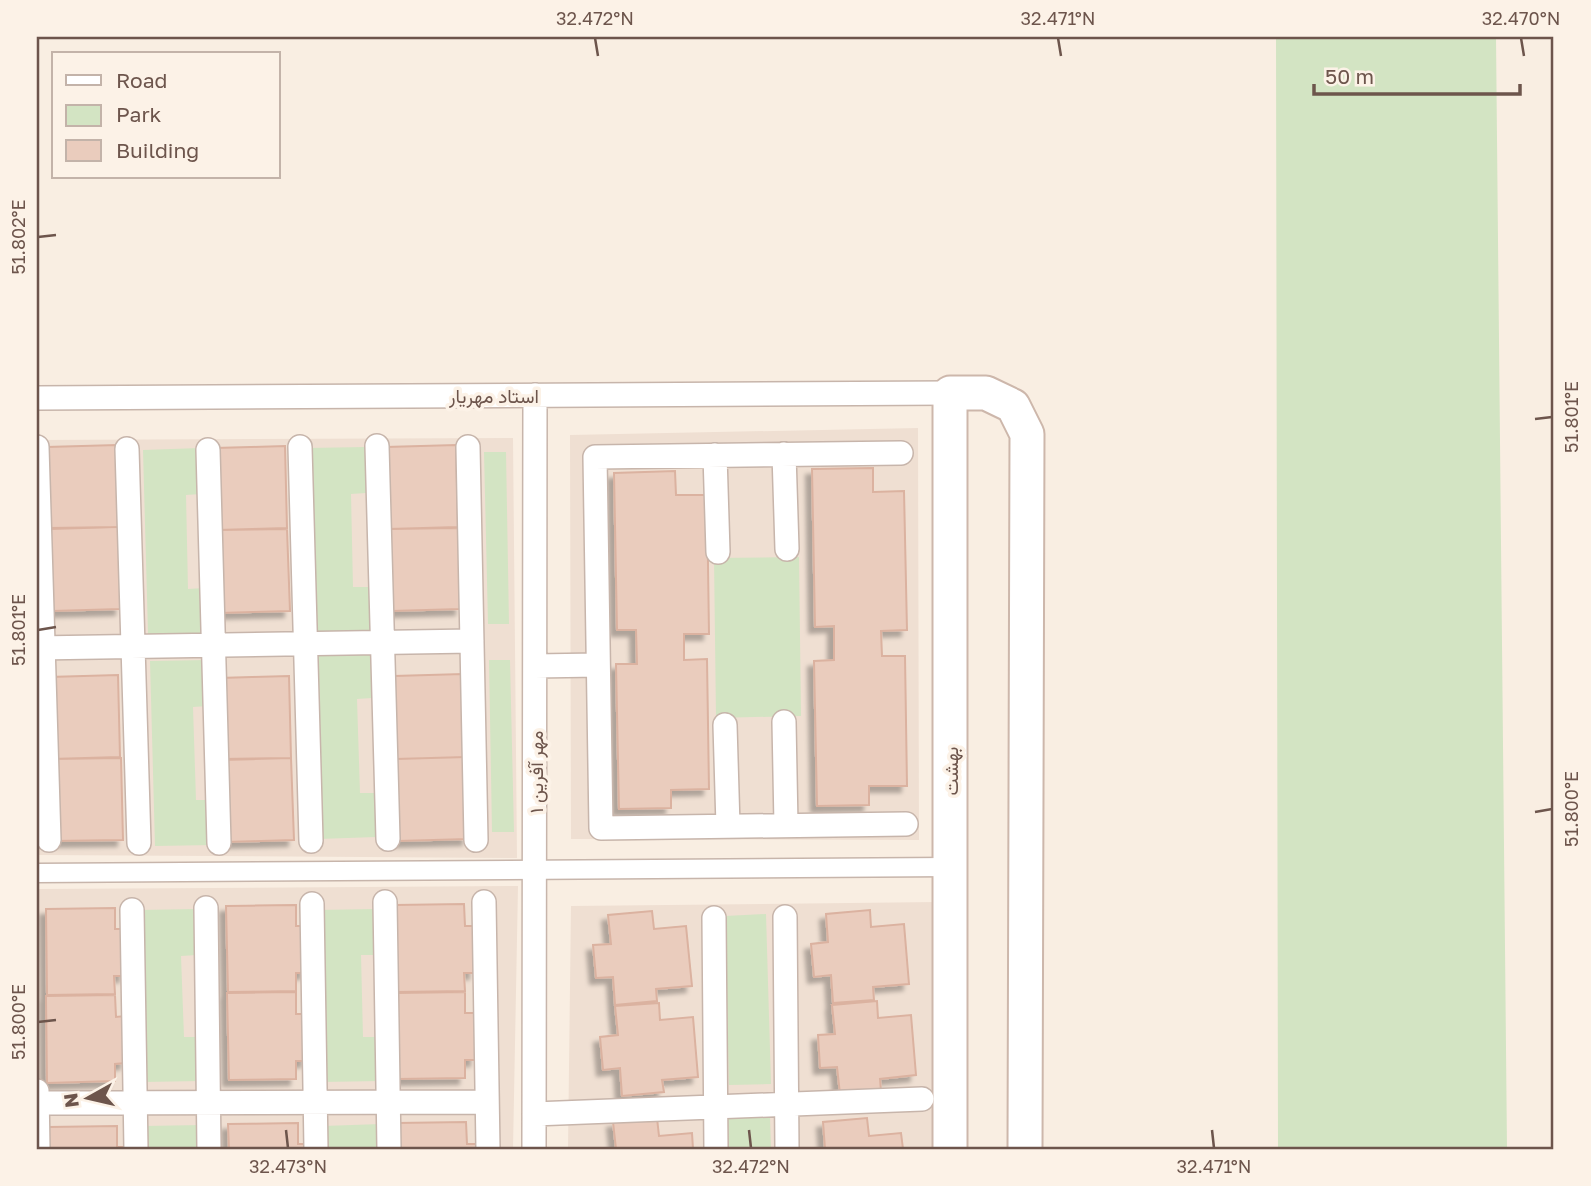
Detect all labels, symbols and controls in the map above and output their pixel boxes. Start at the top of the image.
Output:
text: 32.472°N [556,7,634,29]
text: 32.471°N [1021,7,1095,29]
text: 32.470°N [1482,7,1560,29]
legend [52,52,280,178]
scale bar [1314,52,1521,96]
text: 50 m [1325,63,1374,89]
text: Road [116,67,167,93]
text: Park [116,101,162,127]
text: Building [116,137,199,163]
text: 51.802°E [7,199,29,275]
text: 51.801°E [1560,381,1582,453]
street label: استاد مهریار [448,384,539,408]
text: 51.801°E [7,594,29,666]
street label: مهر آفرین ۱ [524,731,548,813]
street label: بهشت [939,747,963,795]
text: 51.800°E [1560,771,1582,847]
text: 51.800°E [7,984,29,1060]
north arrow [52,1064,122,1134]
text: N [58,1092,83,1109]
text: 32.473°N [249,1155,327,1177]
text: 32.472°N [712,1155,790,1177]
text: 32.471°N [1177,1155,1251,1177]

